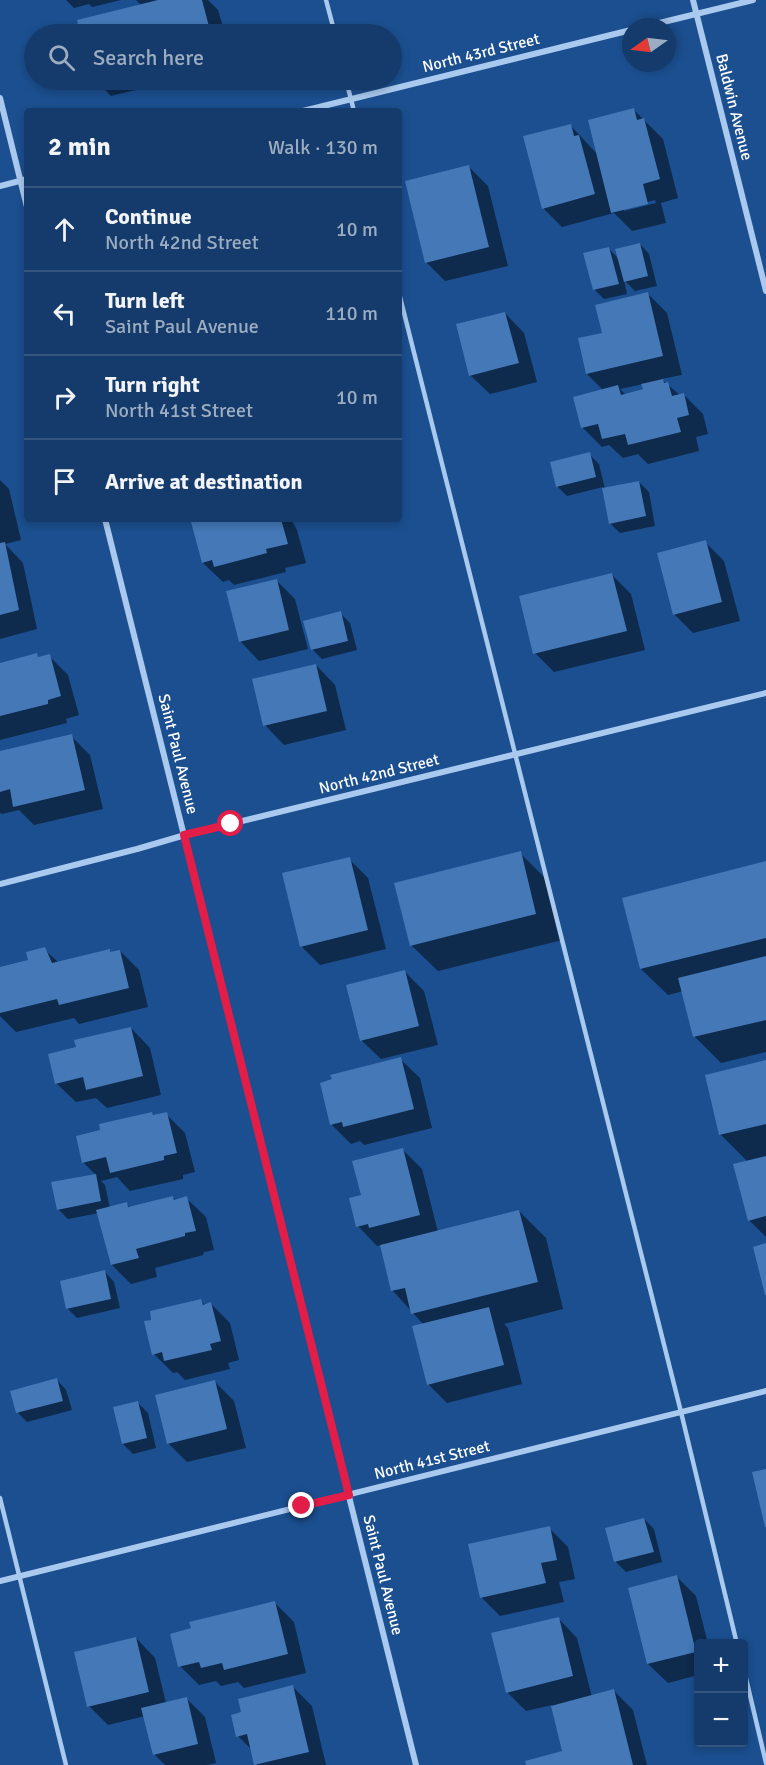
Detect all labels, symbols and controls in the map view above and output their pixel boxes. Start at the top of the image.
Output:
north arrow [622,18,676,72]
search box [24,24,402,90]
street label: North 43rd Street [420,29,542,77]
icon: search [45,41,78,74]
text: Search here [93,44,204,71]
street label: Baldwin Avenue [711,52,757,162]
text: 2 min [48,131,111,163]
text: Walk · 130 m [268,135,378,160]
text: Continue [105,203,192,230]
icon: ahead [48,213,81,246]
text: 10 m [336,217,378,242]
text: North 42nd Street [105,230,259,255]
text: Turn left [105,287,185,314]
icon: left [48,297,81,330]
text: 110 m [325,301,378,326]
text: Saint Paul Avenue [105,314,259,339]
text: Turn right [105,371,200,398]
icon: right [48,381,81,414]
text: 10 m [336,385,378,410]
text: North 41st Street [105,398,253,423]
icon: arrive [48,465,81,498]
text: Arrive at destination [105,468,302,495]
street label: Saint Paul Avenue [153,692,203,816]
street label: North 42nd Street [317,749,441,799]
route start [217,810,243,836]
street label: North 41st Street [372,1436,492,1484]
route end [288,1492,314,1518]
street label: Saint Paul Avenue [358,1513,408,1637]
map controls [694,1639,748,1747]
button: + [694,1639,748,1693]
button: − [694,1693,748,1747]

